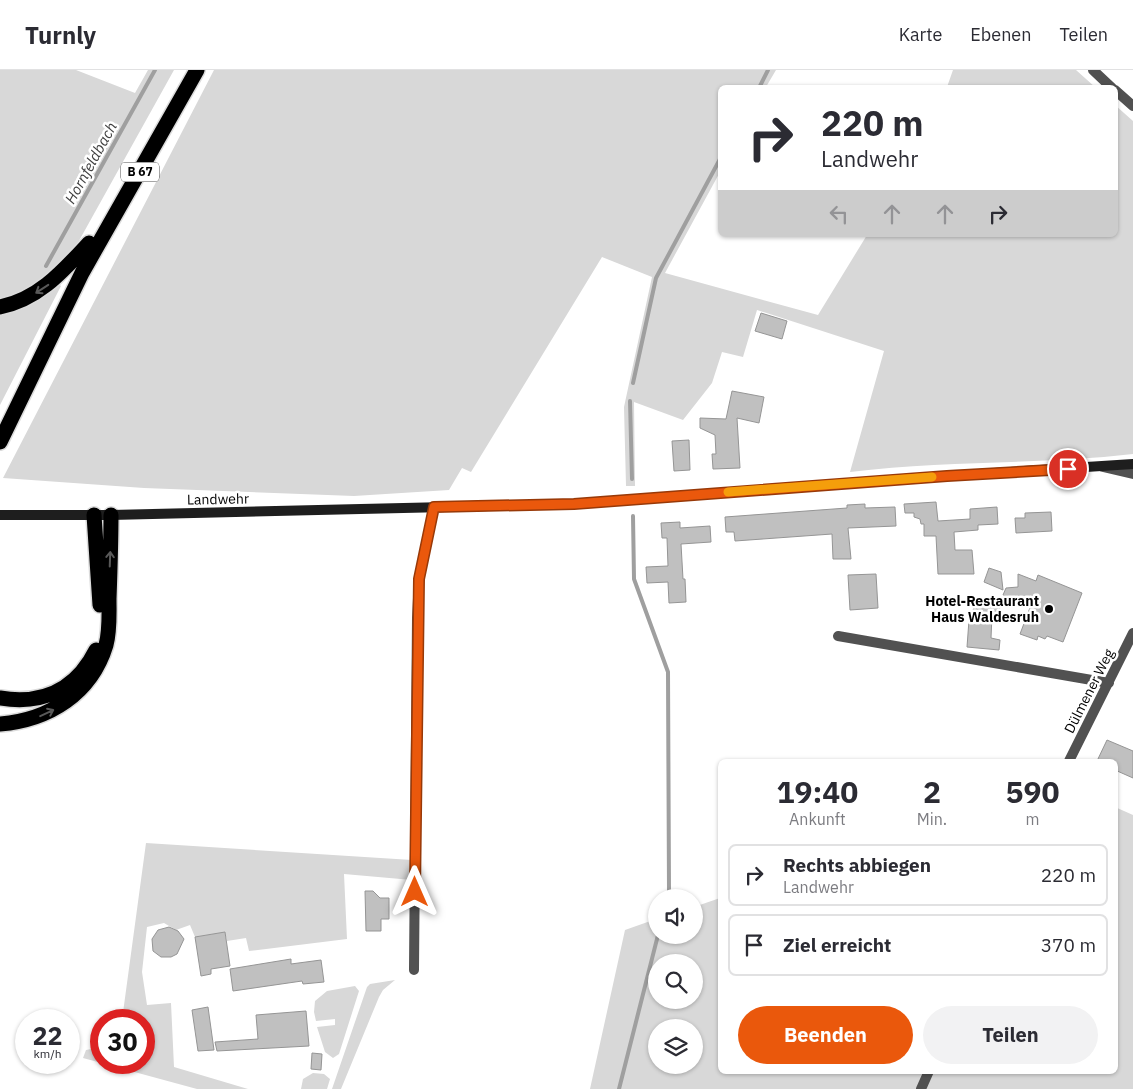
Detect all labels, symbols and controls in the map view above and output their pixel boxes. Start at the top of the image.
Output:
text: Turnly [25,19,96,51]
text: Karte [899,23,942,46]
text: Ebenen [970,23,1031,46]
text: Teilen [1059,23,1108,46]
text: 220 m [821,100,924,146]
icon: right [738,105,803,170]
water label: Hornfeldbach [60,119,121,207]
text: Landwehr [821,144,918,173]
road number: B 67 [121,162,159,181]
icon: left [825,200,853,228]
icon: ahead [878,200,906,228]
icon: ahead [931,200,959,228]
icon: right [984,200,1012,228]
one-way arrow [35,283,49,294]
pin [1047,448,1089,490]
icon: arrive [1054,455,1082,483]
street label: Landwehr [187,489,249,509]
one-way arrow [106,551,115,567]
place label: Hotel-Restaurant Haus Waldesruh [925,592,1039,626]
marker: Hotel-Restaurant Haus Waldesruh [1043,603,1055,615]
street label: Dülmener Weg [1060,645,1118,736]
one-way arrow [39,708,54,717]
text: 19:40 [776,772,858,811]
text: 2 [923,772,941,811]
text: 590 [1006,772,1060,811]
text: Ankunft [789,809,846,829]
text: Min. [917,809,947,829]
text: m [1026,809,1040,829]
text: Rechts abbiegen [783,853,931,877]
icon: right [740,861,768,889]
text: 220 m [1041,863,1096,887]
position arrow [388,865,440,917]
text: Landwehr [783,877,854,897]
map controls [648,889,703,1074]
button: sound [648,889,703,944]
icon: arrive [740,931,768,959]
text: Ziel erreicht [783,933,891,957]
text: 370 m [1041,933,1096,957]
button: search [648,954,703,1009]
button: Beenden [738,1006,913,1064]
button: Teilen [923,1006,1098,1064]
speed limit sign: 30 [90,1009,155,1074]
text: 22 [32,1019,63,1052]
button: layers [648,1019,703,1074]
text: km/h [33,1046,62,1061]

